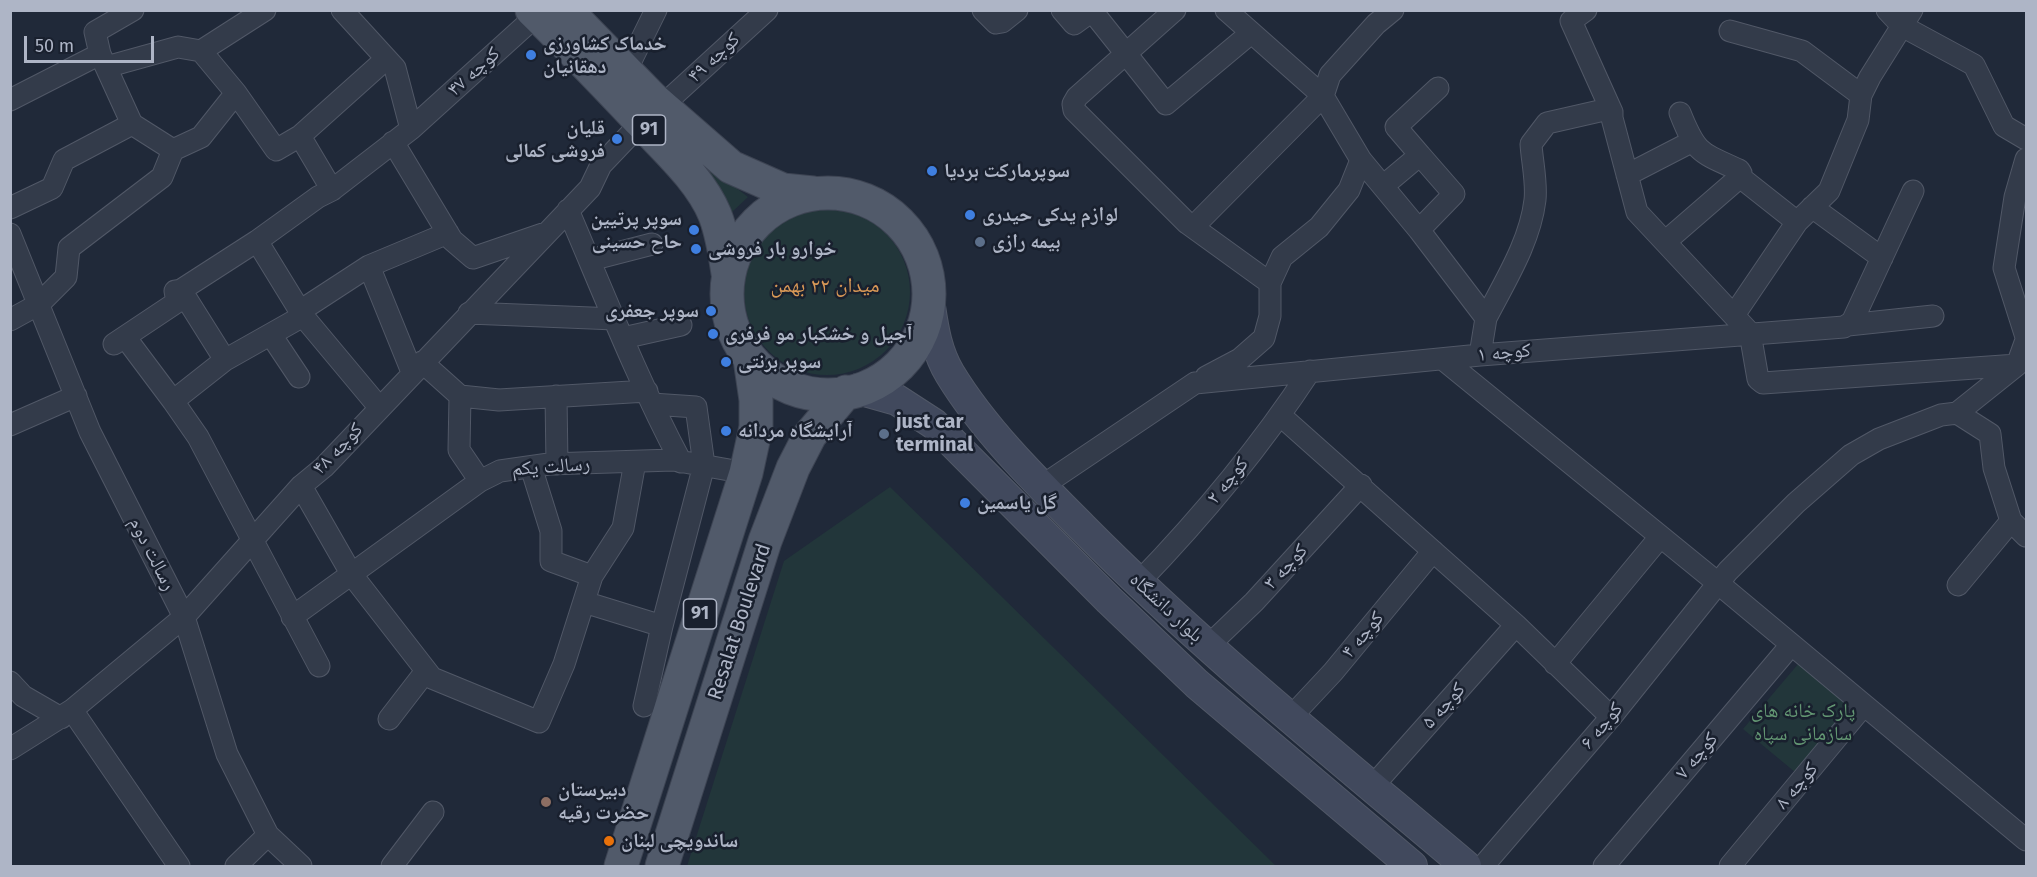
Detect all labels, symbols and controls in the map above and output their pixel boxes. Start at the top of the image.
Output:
scale bar [27,24,158,62]
street label: کوچه ۴۹ [683,28,745,88]
place label: خدماک کشاورزی دهقانیان [543,32,667,79]
text: 50 m [35,35,74,57]
street label: کوچه ۴۷ [443,42,505,102]
marker: خدماک کشاورزی دهقانیان [524,48,538,62]
road number: 91 [632,115,666,145]
place label: قلیان فروشی کمالی [505,116,605,163]
marker: قلیان فروشی کمالی [610,132,624,146]
place label: سوپرمارکت بردیا [944,159,1070,183]
marker: سوپرمارکت بردیا [925,164,939,178]
place label: لوازم یدکی حیدری [982,203,1118,227]
place label: سوپر پرتیین حاح حسینی [591,207,682,254]
marker: لوازم یدکی حیدری [963,208,977,222]
marker: سوپر پرتیین حاح حسینی [687,223,701,237]
place label: بیمه رازی [992,230,1060,254]
marker: بیمه رازی [973,235,987,249]
place label: خوارو بار فروشی [708,237,836,261]
marker: خوارو بار فروشی [689,242,703,256]
district label: میدان ۲۲ بهمن [770,273,880,299]
place label: سوپر جعفری [605,299,699,323]
marker: سوپر جعفری [704,304,718,318]
place label: آجیل و خشکبار مو فرفری [725,322,912,346]
marker: آجیل و خشکبار مو فرفری [706,327,720,341]
street label: کوچه ۱ [1476,339,1532,367]
place label: سوپر برنتی [738,350,821,374]
marker: سوپر برنتی [719,355,733,369]
place label: just car terminal [896,410,973,457]
street label: کوچه ۴۸ [308,418,368,480]
place label: آرایشگاه مردانه [738,419,853,443]
marker: آرایشگاه مردانه [719,424,733,438]
marker: just car terminal [877,427,891,441]
street label: رسالت یکم [511,452,591,482]
street label: کوچه ۲ [1202,453,1254,509]
place label: گل یاسمین [977,491,1057,515]
marker: گل یاسمین [958,496,972,510]
street label: رسالت دوم [123,513,181,595]
street label: کوچه ۳ [1259,539,1313,595]
street label: Resalat Boulevard [703,541,777,703]
street label: بلوار دانشگاه [1124,568,1208,648]
road number: 91 [684,599,716,629]
street label: کوچه ۴ [1337,607,1389,663]
street label: کوچه ۵ [1417,678,1471,734]
street label: کوچه ۶ [1576,698,1628,754]
park label: پارک خانه های سازمانی سپاه [1751,699,1855,746]
street label: کوچه ۷ [1671,728,1723,784]
street label: کوچه ۸ [1771,758,1823,814]
place label: دبیرستان حضرت رقیه [558,778,649,825]
marker: دبیرستان حضرت رقیه [539,795,553,809]
place label: ساندویچی لبنان [621,829,738,853]
marker: ساندویچی لبنان [602,834,616,848]

